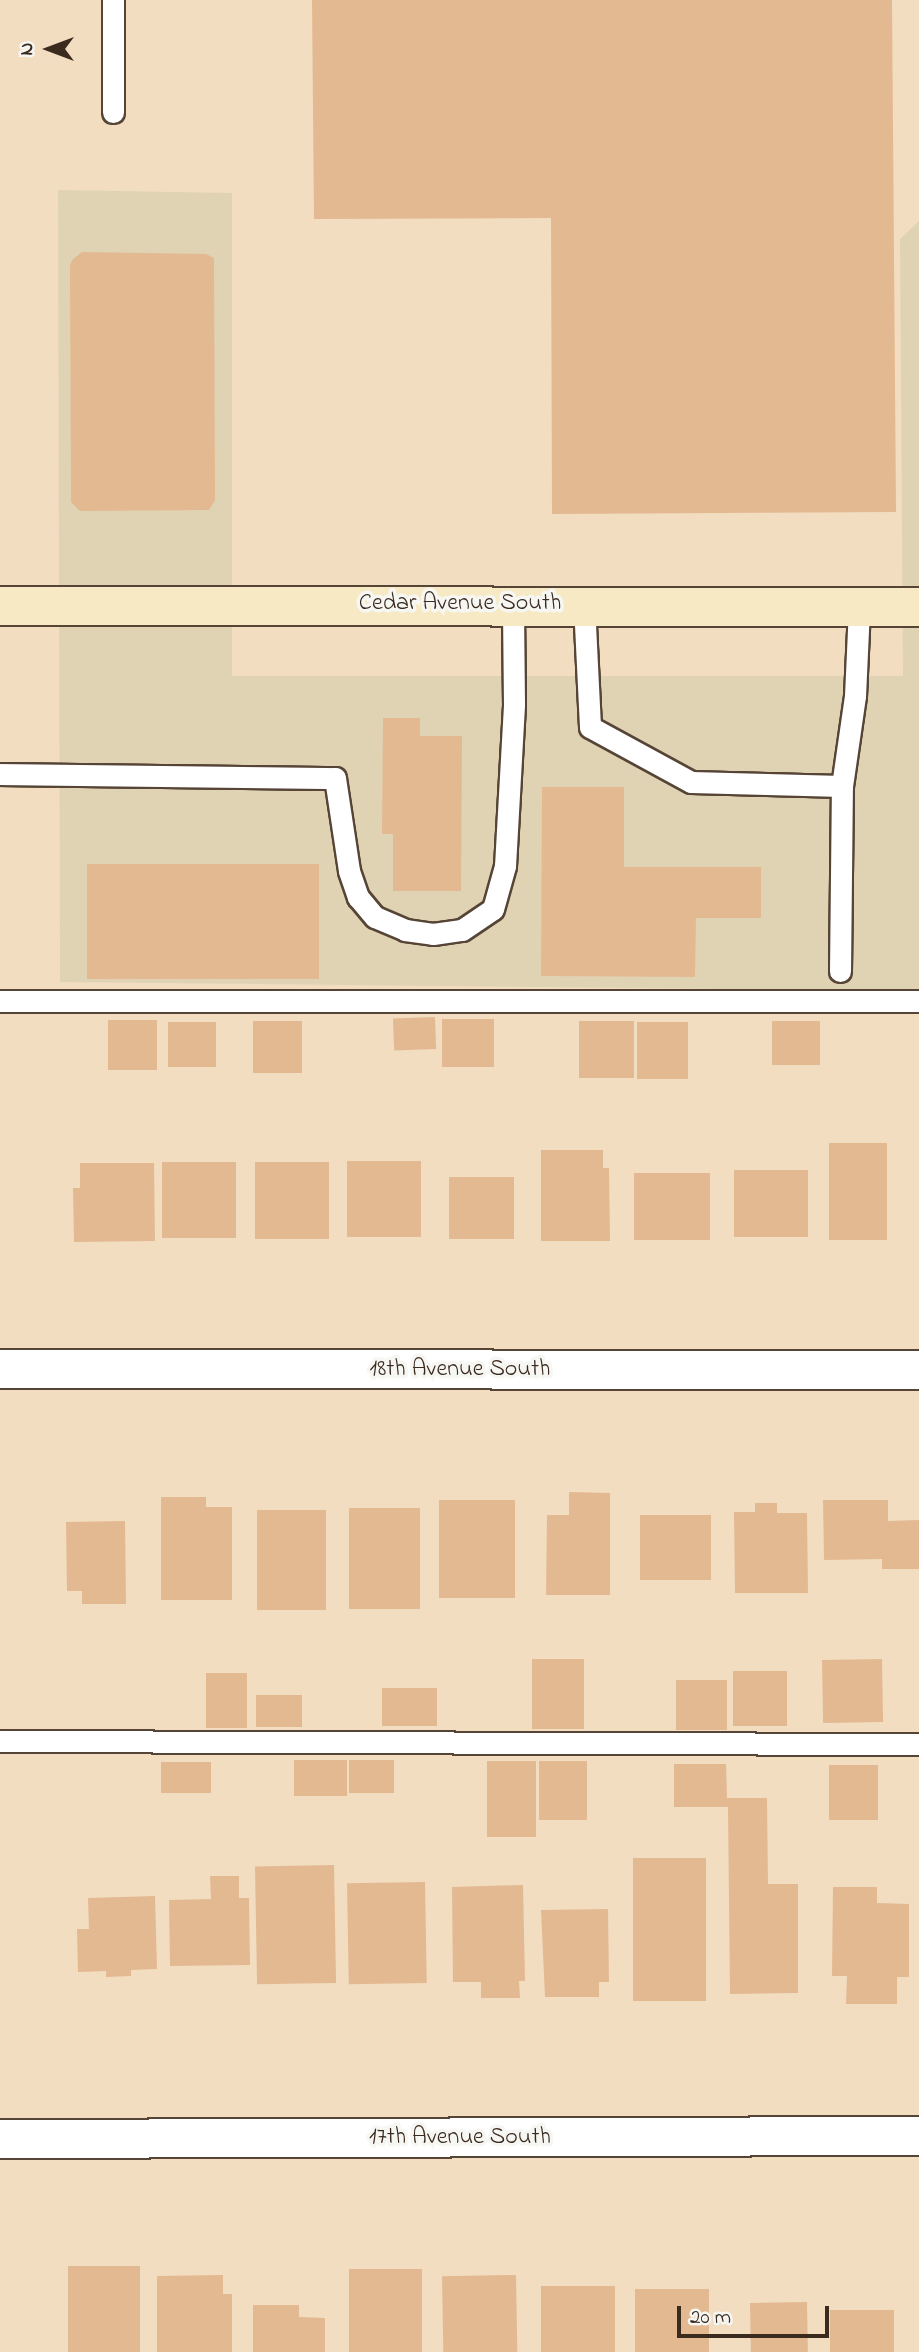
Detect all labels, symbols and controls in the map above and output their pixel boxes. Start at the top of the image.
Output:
north arrow [14,14,84,84]
text: N [14,43,41,55]
street label: Cedar Avenue South [359,590,561,618]
street label: 18th Avenue South [370,1356,550,1384]
street label: 17th Avenue South [369,2124,551,2152]
scale bar [681,2292,833,2336]
text: 20 m [690,2303,731,2333]

